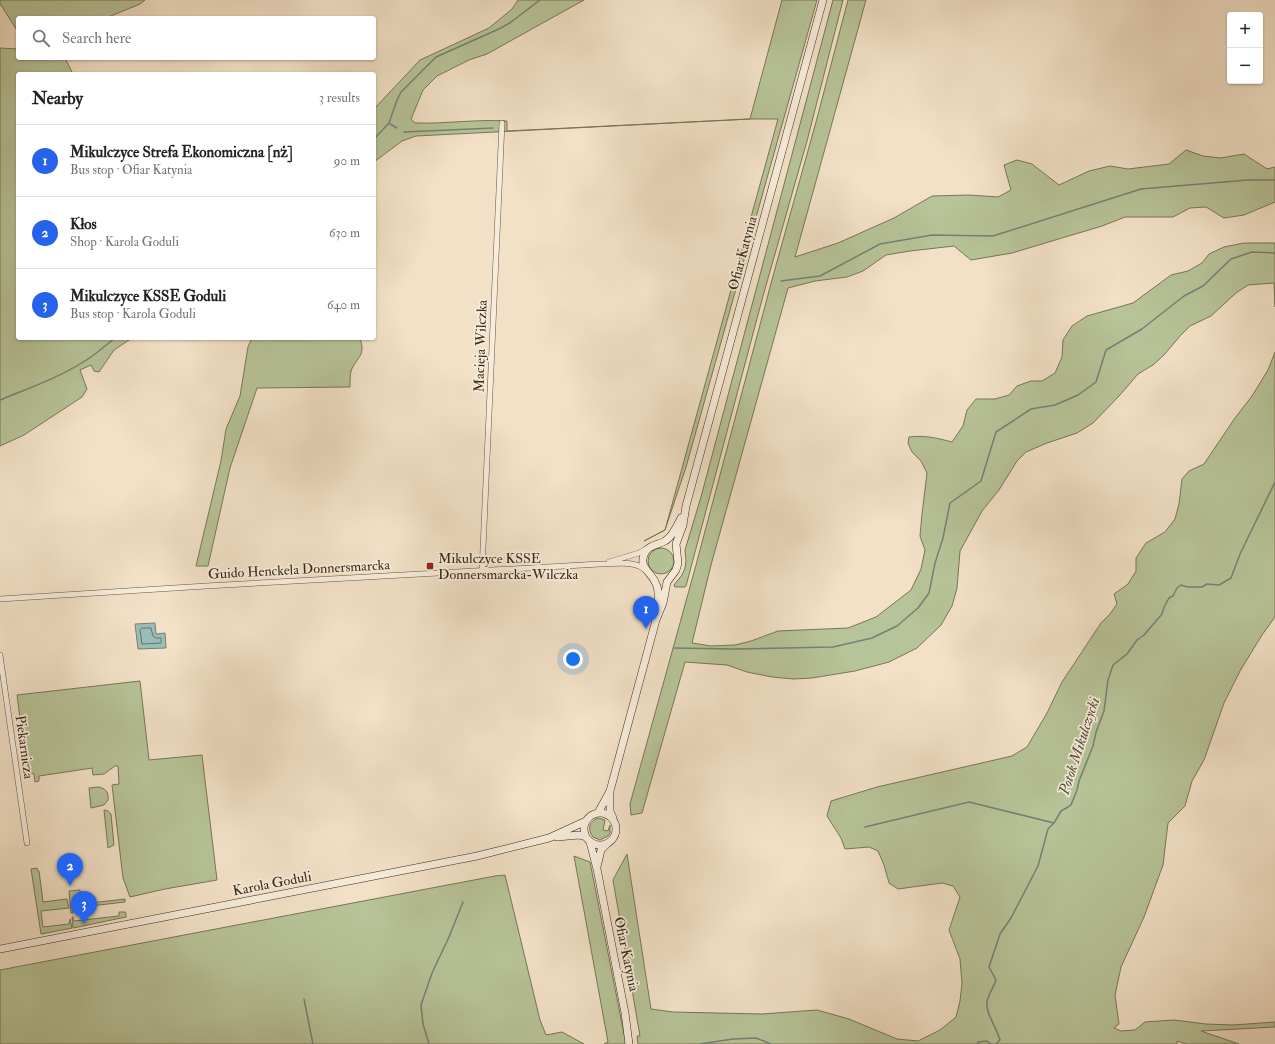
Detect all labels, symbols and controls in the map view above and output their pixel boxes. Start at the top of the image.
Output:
map controls [1227,12,1263,84]
button: + [1227,12,1263,48]
search box [16,16,376,60]
icon: search [30,27,52,49]
text: Search here [62,29,131,48]
button: − [1227,48,1263,84]
text: Nearby [32,88,83,109]
text: 3 results [319,90,360,106]
text: Mikulczyce Strefa Ekonomiczna [nż] [70,143,293,162]
text: 1 [43,153,47,169]
text: 90 m [334,153,360,169]
text: Bus stop · Ofiar Katynia [70,162,192,178]
street label: Ofiar Katynia [724,214,762,292]
text: Kłos [70,215,97,234]
text: 2 [42,225,48,241]
text: 630 m [329,225,360,241]
text: Shop · Karola Goduli [70,234,179,250]
text: Mikulczyce KSSE Goduli [70,287,226,306]
text: 3 [43,297,48,313]
text: 640 m [327,297,360,313]
street label: Macieja Wilczka [470,299,491,393]
text: Bus stop · Karola Goduli [70,306,196,322]
place label: Mikulczyce KSSE Donnersmarcka-Wilczka [438,550,579,583]
street label: Guido Henckela Donnersmarcka [208,556,391,583]
marker: Mikulczyce KSSE Donnersmarcka-Wilczka [425,561,435,571]
pin: 1 [633,596,659,629]
your location [563,649,583,669]
water label: Potok Mikulczycki [1054,695,1104,798]
street label: Piekarnicza [12,714,37,780]
pin: 2 [57,853,83,886]
street label: Karola Goduli [231,867,313,899]
pin: 3 [71,891,97,924]
street label: Ofiar Katynia [609,915,643,993]

